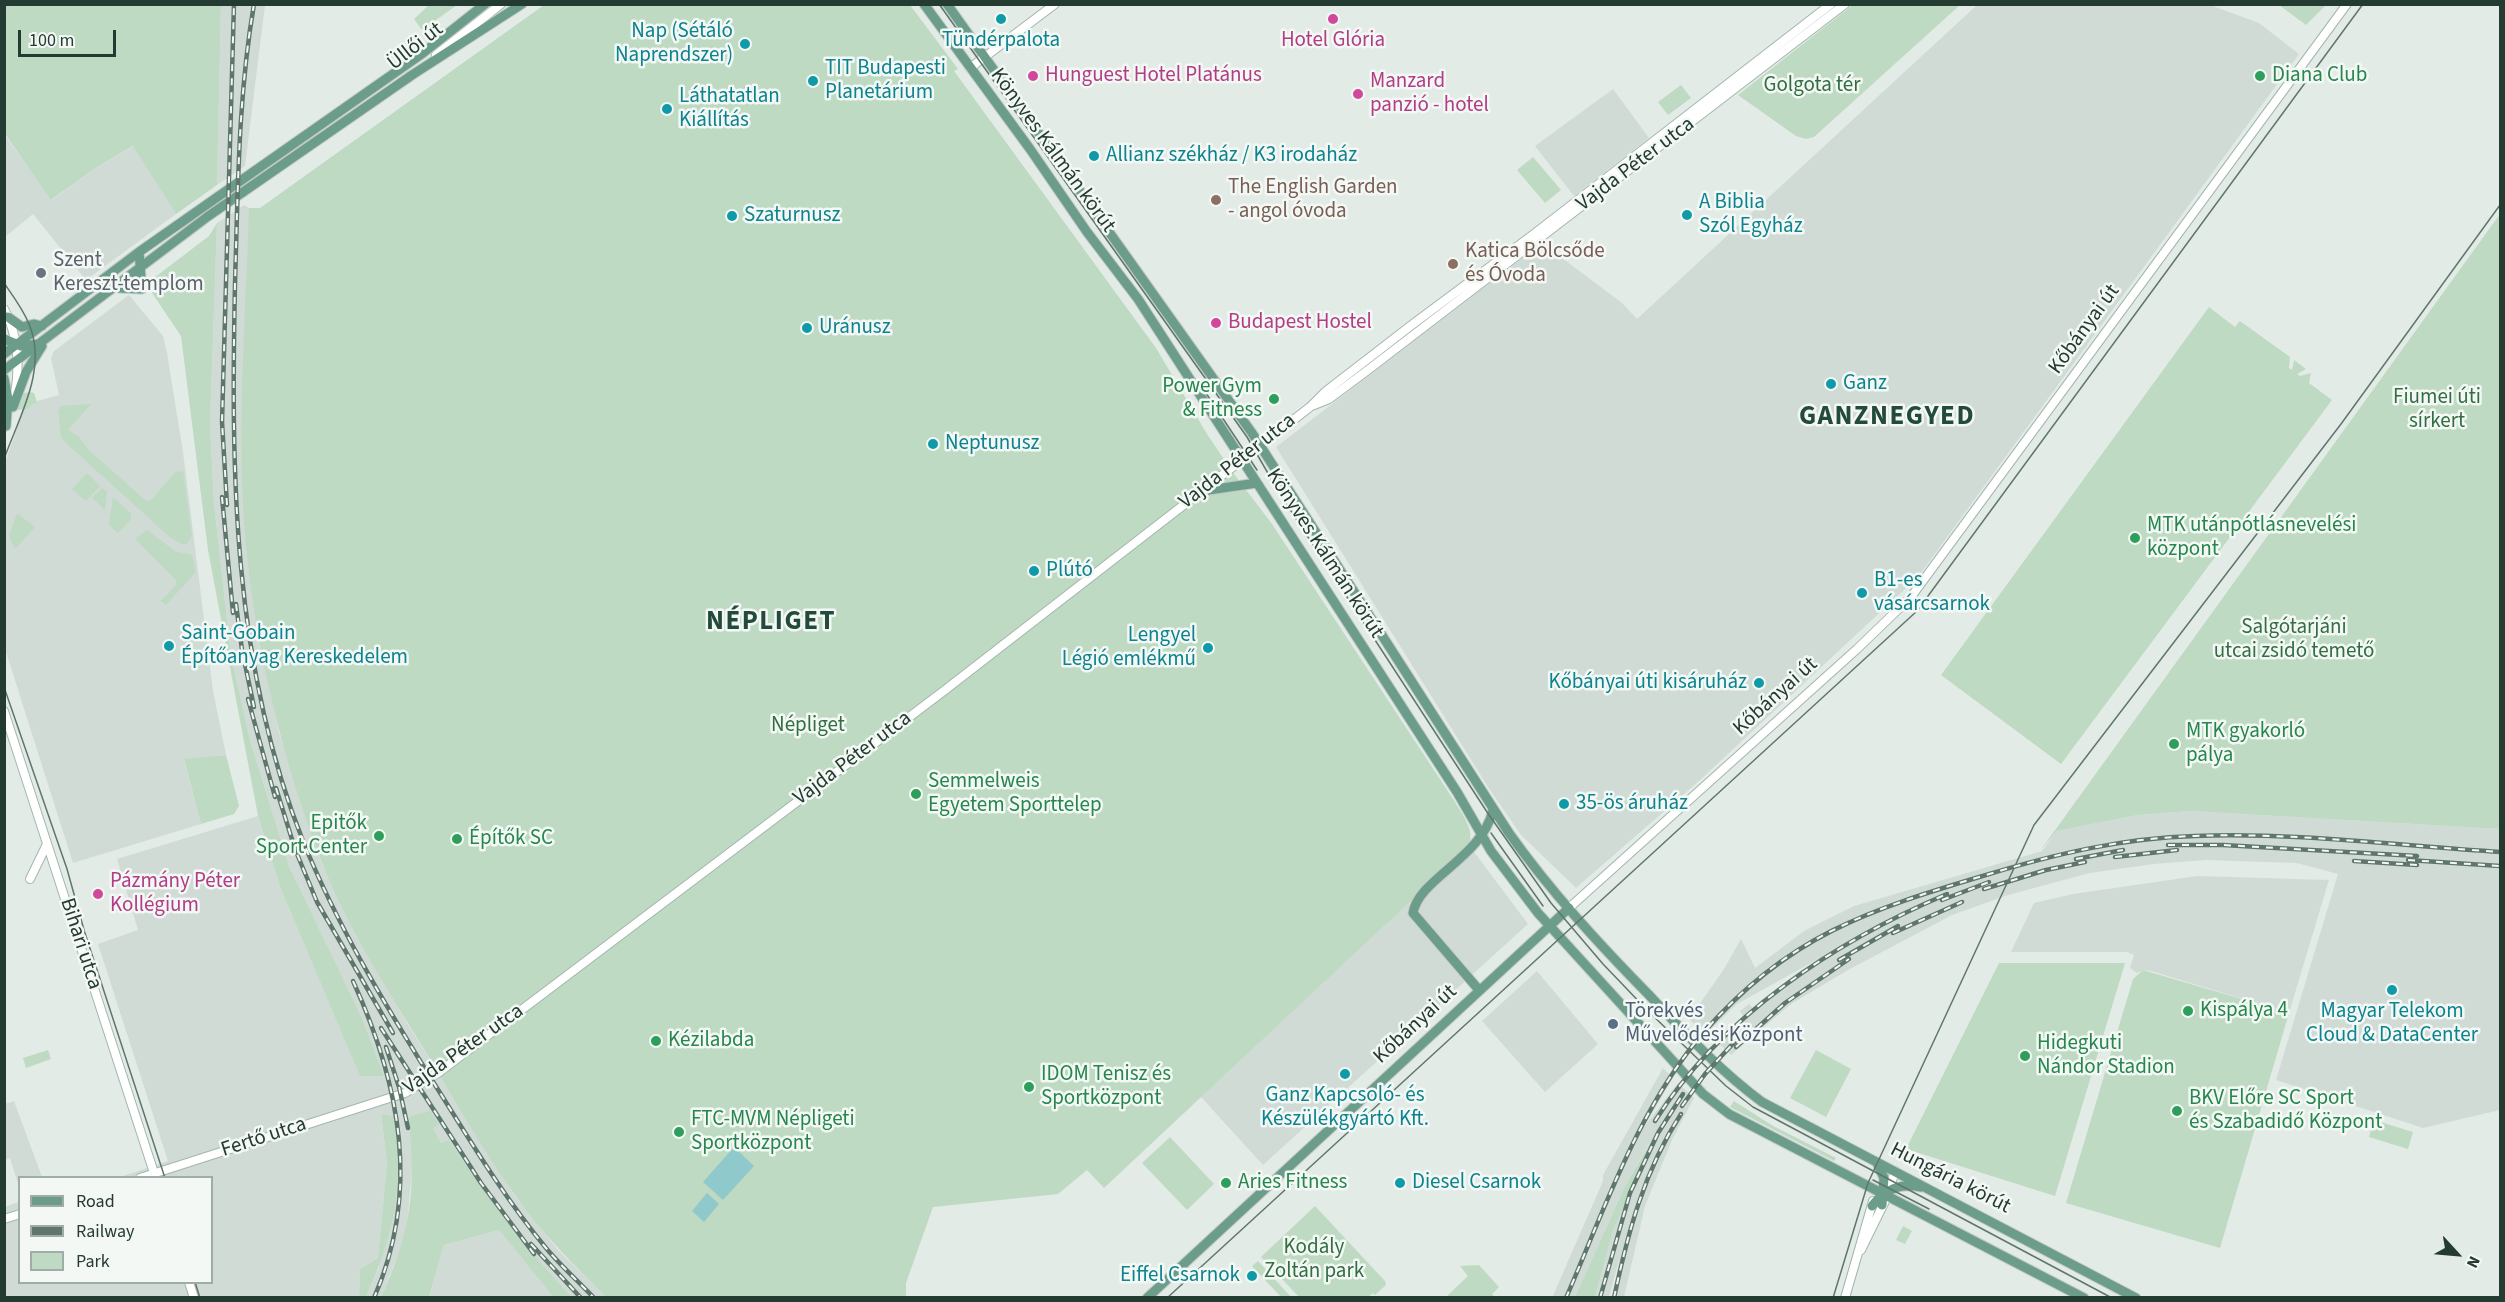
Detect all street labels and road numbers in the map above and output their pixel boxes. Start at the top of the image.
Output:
street label: Üllői út [383,18,449,76]
street label: Könyves Kálmán körút [984,64,1120,238]
street label: Vajda Péter utca [1572,112,1700,218]
street label: Kőbányai út [2044,280,2126,380]
street label: Vajda Péter utca [1175,409,1301,515]
street label: Könyves Kálmán körút [1260,465,1388,643]
street label: Kőbányai út [1729,653,1823,741]
street label: Vajda Péter utca [789,706,917,812]
street label: Bihari utca [53,895,107,993]
street label: Kőbányai út [1369,980,1463,1070]
street label: Vajda Péter utca [399,999,529,1101]
street label: Fertő utca [218,1112,310,1164]
street label: Hungária körút [1886,1138,2014,1220]

